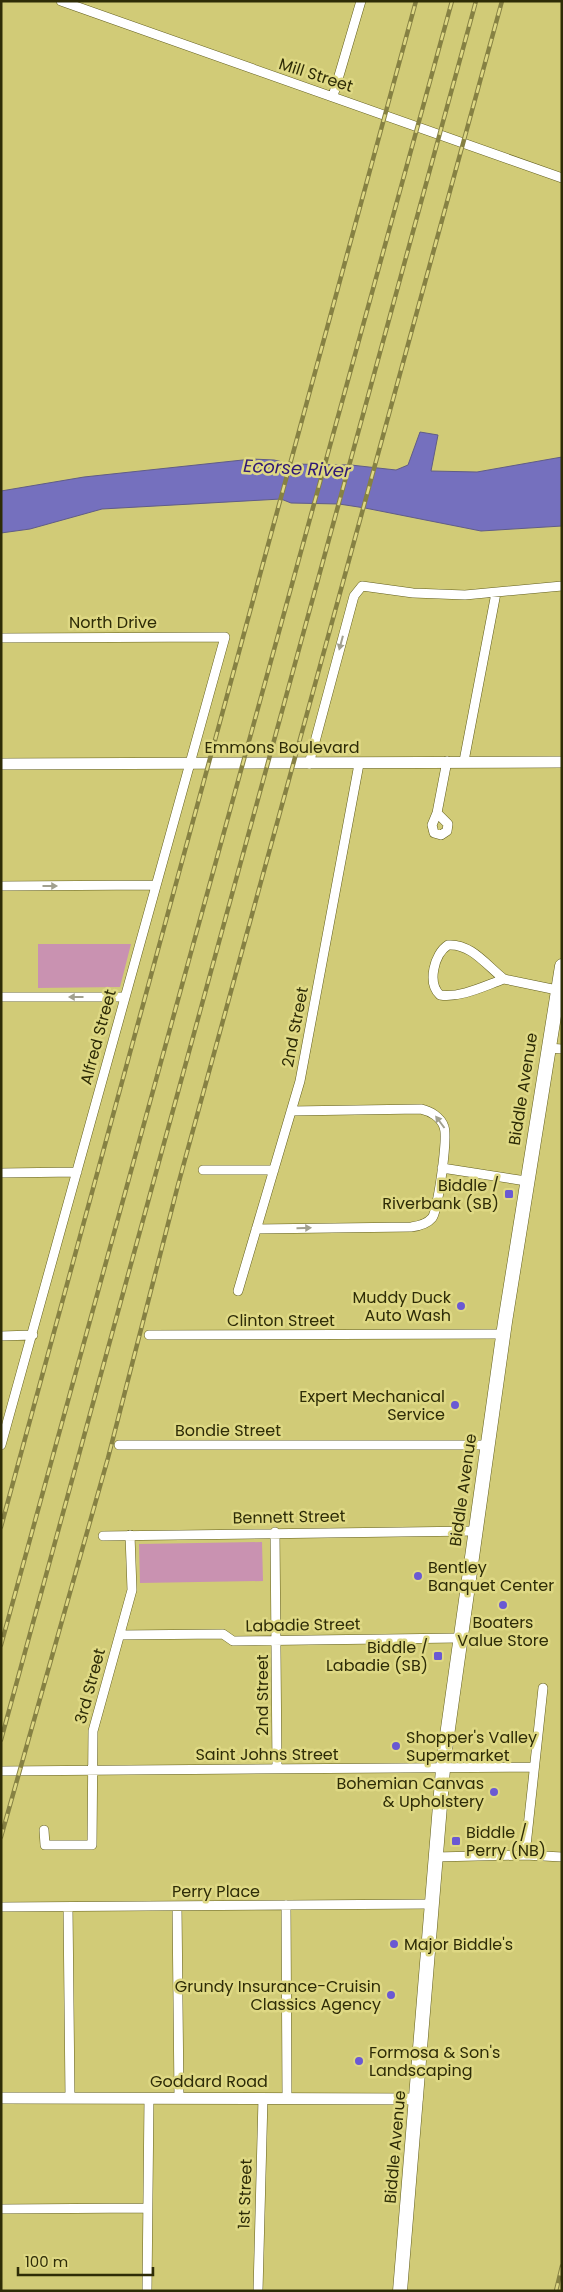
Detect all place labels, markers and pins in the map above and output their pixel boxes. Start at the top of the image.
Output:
place label: Biddle / Riverbank (SB) [382,1174,499,1215]
marker: Biddle / Riverbank (SB) [503,1188,515,1200]
place label: Muddy Duck Auto Wash [353,1286,452,1327]
marker: Muddy Duck Auto Wash [455,1300,467,1312]
place label: Expert Mechanical Service [299,1385,445,1426]
marker: Expert Mechanical Service [449,1399,461,1411]
place label: Bentley Banquet Center [428,1556,554,1597]
marker: Bentley Banquet Center [412,1570,424,1582]
marker: Boaters Value Store [497,1599,509,1611]
place label: Boaters Value Store [457,1611,549,1652]
place label: Biddle / Labadie (SB) [326,1636,428,1677]
marker: Biddle / Labadie (SB) [432,1650,444,1662]
place label: Shopper's Valley Supermarket [406,1726,537,1767]
marker: Shopper's Valley Supermarket [390,1740,402,1752]
place label: Bohemian Canvas & Upholstery [336,1772,484,1813]
marker: Bohemian Canvas & Upholstery [488,1786,500,1798]
place label: Biddle / Perry (NB) [466,1821,546,1862]
marker: Biddle / Perry (NB) [450,1835,462,1847]
place label: Major Biddle's [404,1933,513,1956]
marker: Major Biddle's [388,1938,400,1950]
place label: Grundy Insurance-Cruisin Classics Agency [175,1975,381,2016]
marker: Grundy Insurance-Cruisin Classics Agency [385,1989,397,2001]
place label: Formosa & Son's Landscaping [369,2041,500,2082]
marker: Formosa & Son's Landscaping [353,2055,365,2067]

